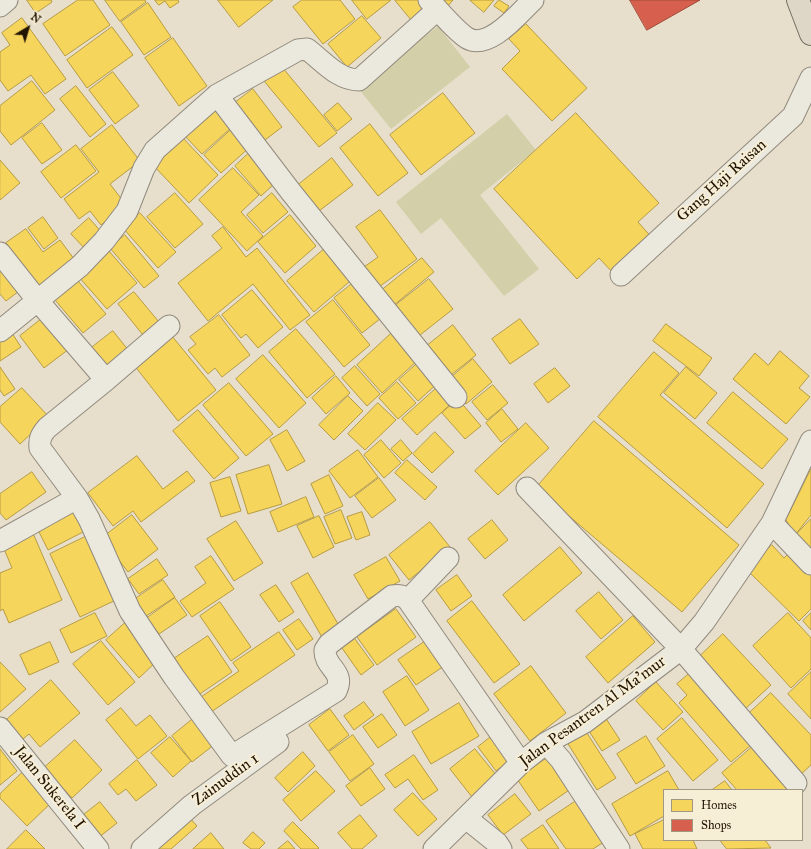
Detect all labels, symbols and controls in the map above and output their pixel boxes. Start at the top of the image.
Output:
north arrow [8,8,48,48]
text: N [28,10,43,26]
street label: Gang Haji Raisan [673,136,771,226]
street label: Jalan Pesantren Al Ma'mur [516,652,670,772]
street label: Jalan Sukerela I [10,742,88,834]
street label: Zainuddin 1 [189,750,263,810]
legend [663,789,803,841]
text: Homes [701,798,737,812]
text: Shops [701,818,731,832]

